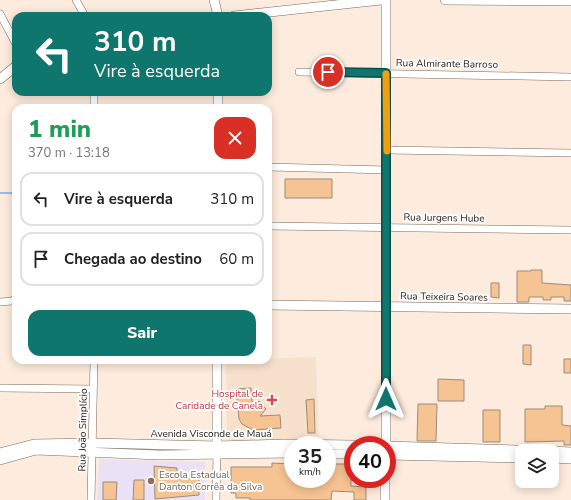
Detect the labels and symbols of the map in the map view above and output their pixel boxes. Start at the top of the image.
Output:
pin [311,55,345,89]
street label: Rua Almirante Barroso [396,56,499,72]
street label: Rua Jurgens Hube [403,210,485,226]
street label: Rua Teixeira Soares [400,289,488,305]
position arrow [365,378,407,420]
place label: Hospital de Caridade de Canela [176,387,263,413]
street label: Rua João Simplício [75,388,91,472]
marker: Hospital de Caridade de Canela [266,394,278,406]
street label: Avenida Visconde de Mauá [150,427,272,441]
speed limit sign: 40 [344,436,396,488]
place label: Escola Estadual Danton Corrêa da Silva [159,468,262,494]
marker: Escola Estadual Danton Corrêa da Silva [146,476,156,486]

